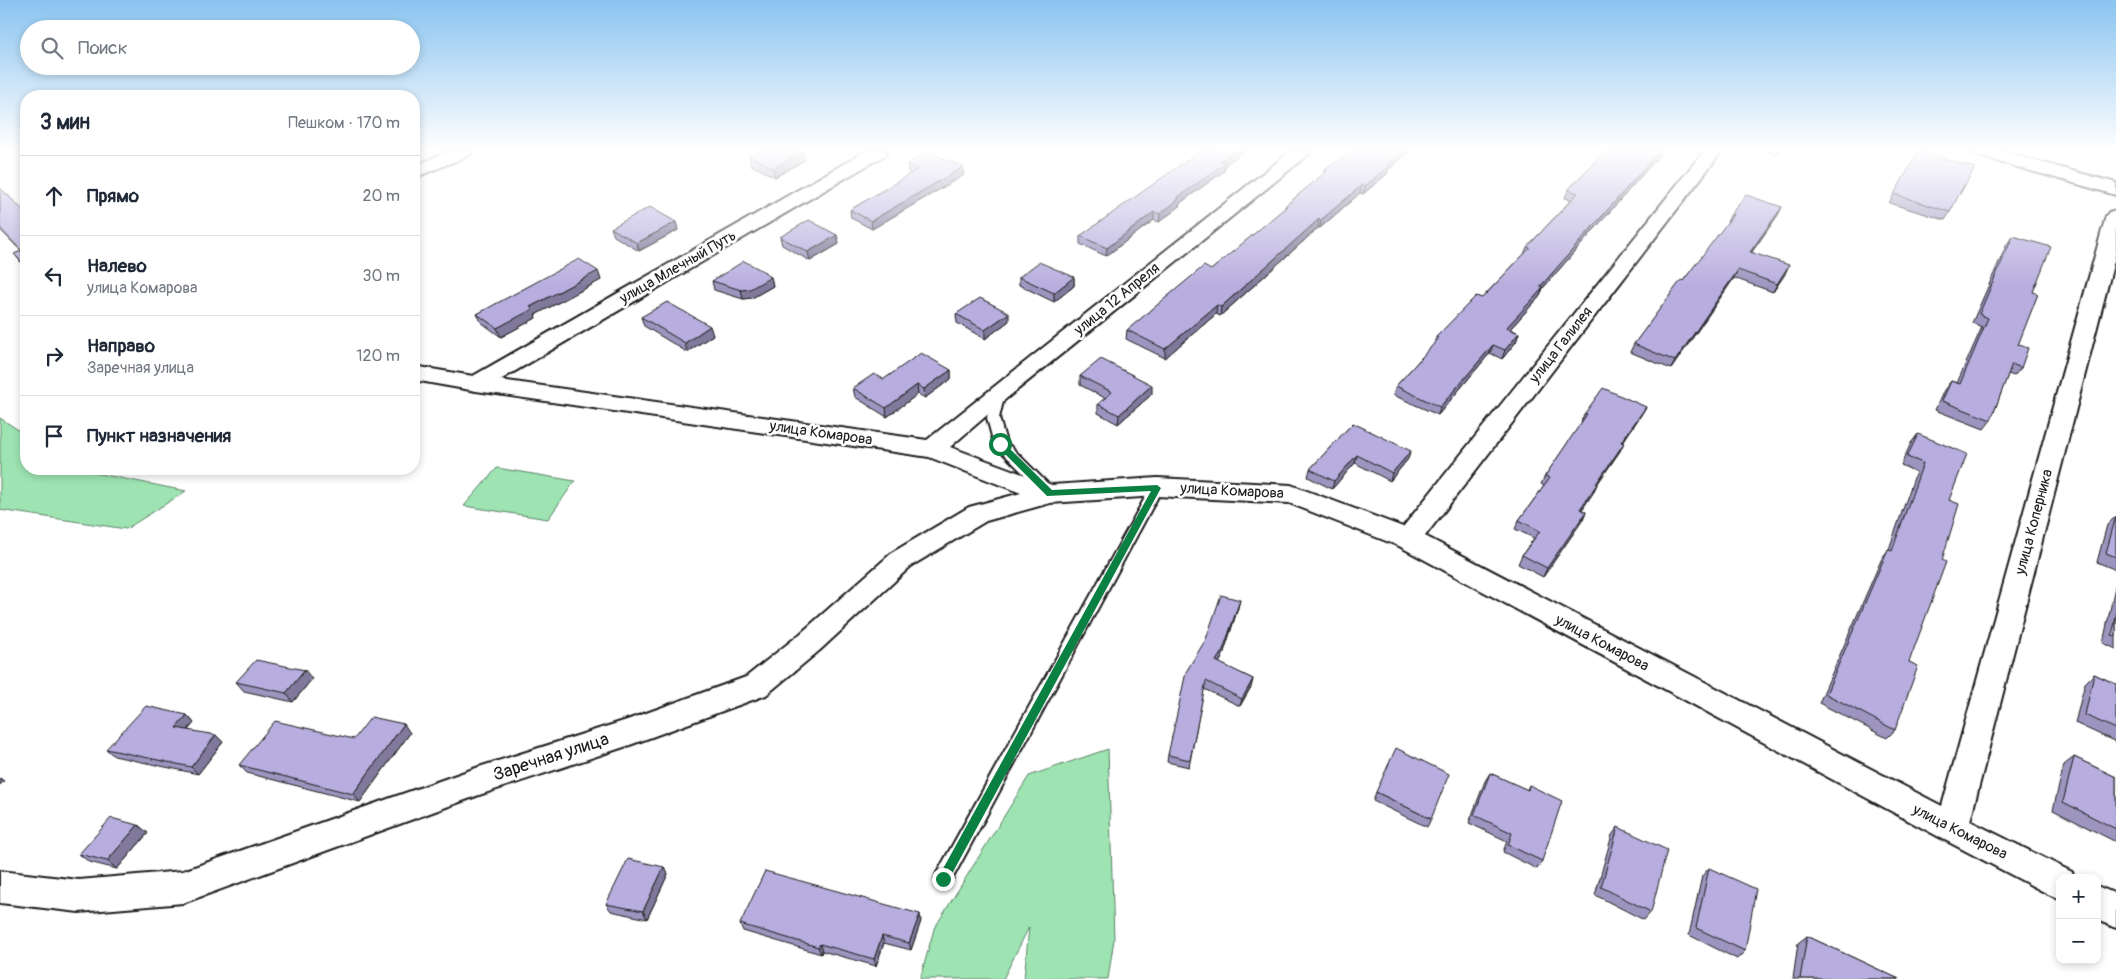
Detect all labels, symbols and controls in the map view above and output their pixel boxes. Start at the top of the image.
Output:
search box [20,20,420,75]
icon: search [38,34,66,62]
text: Поиск [78,36,128,60]
text: 3 мин [40,109,90,136]
text: Пешком · 170 m [288,113,400,133]
icon: ahead [40,182,68,210]
text: Прямо [87,184,139,208]
text: 20 m [362,186,400,206]
street label: улица Млечный Путь [615,226,740,309]
text: Налево [87,254,147,278]
street label: улица 12 Апреля [1069,259,1164,340]
icon: left [40,262,68,290]
text: 30 m [362,266,400,286]
text: улица Комарова [87,278,198,298]
street label: улица Галилея [1525,303,1597,388]
text: Направо [87,334,155,358]
icon: right [40,342,68,370]
text: 120 m [356,346,400,366]
text: Заречная улица [87,358,194,378]
street label: улица Комарова [767,416,874,450]
icon: arrive [40,422,68,450]
text: Пункт назначения [87,424,231,448]
route start [989,433,1012,456]
street label: улица Коперника [2011,467,2057,578]
street label: улица Комарова [1179,479,1284,503]
street label: улица Комарова [1551,610,1652,676]
street label: Заречная улица [490,727,612,787]
street label: улица Комарова [1909,800,2011,864]
route end [932,868,955,891]
map controls [2056,874,2101,964]
button: + [2056,874,2101,919]
button: − [2056,919,2101,964]

